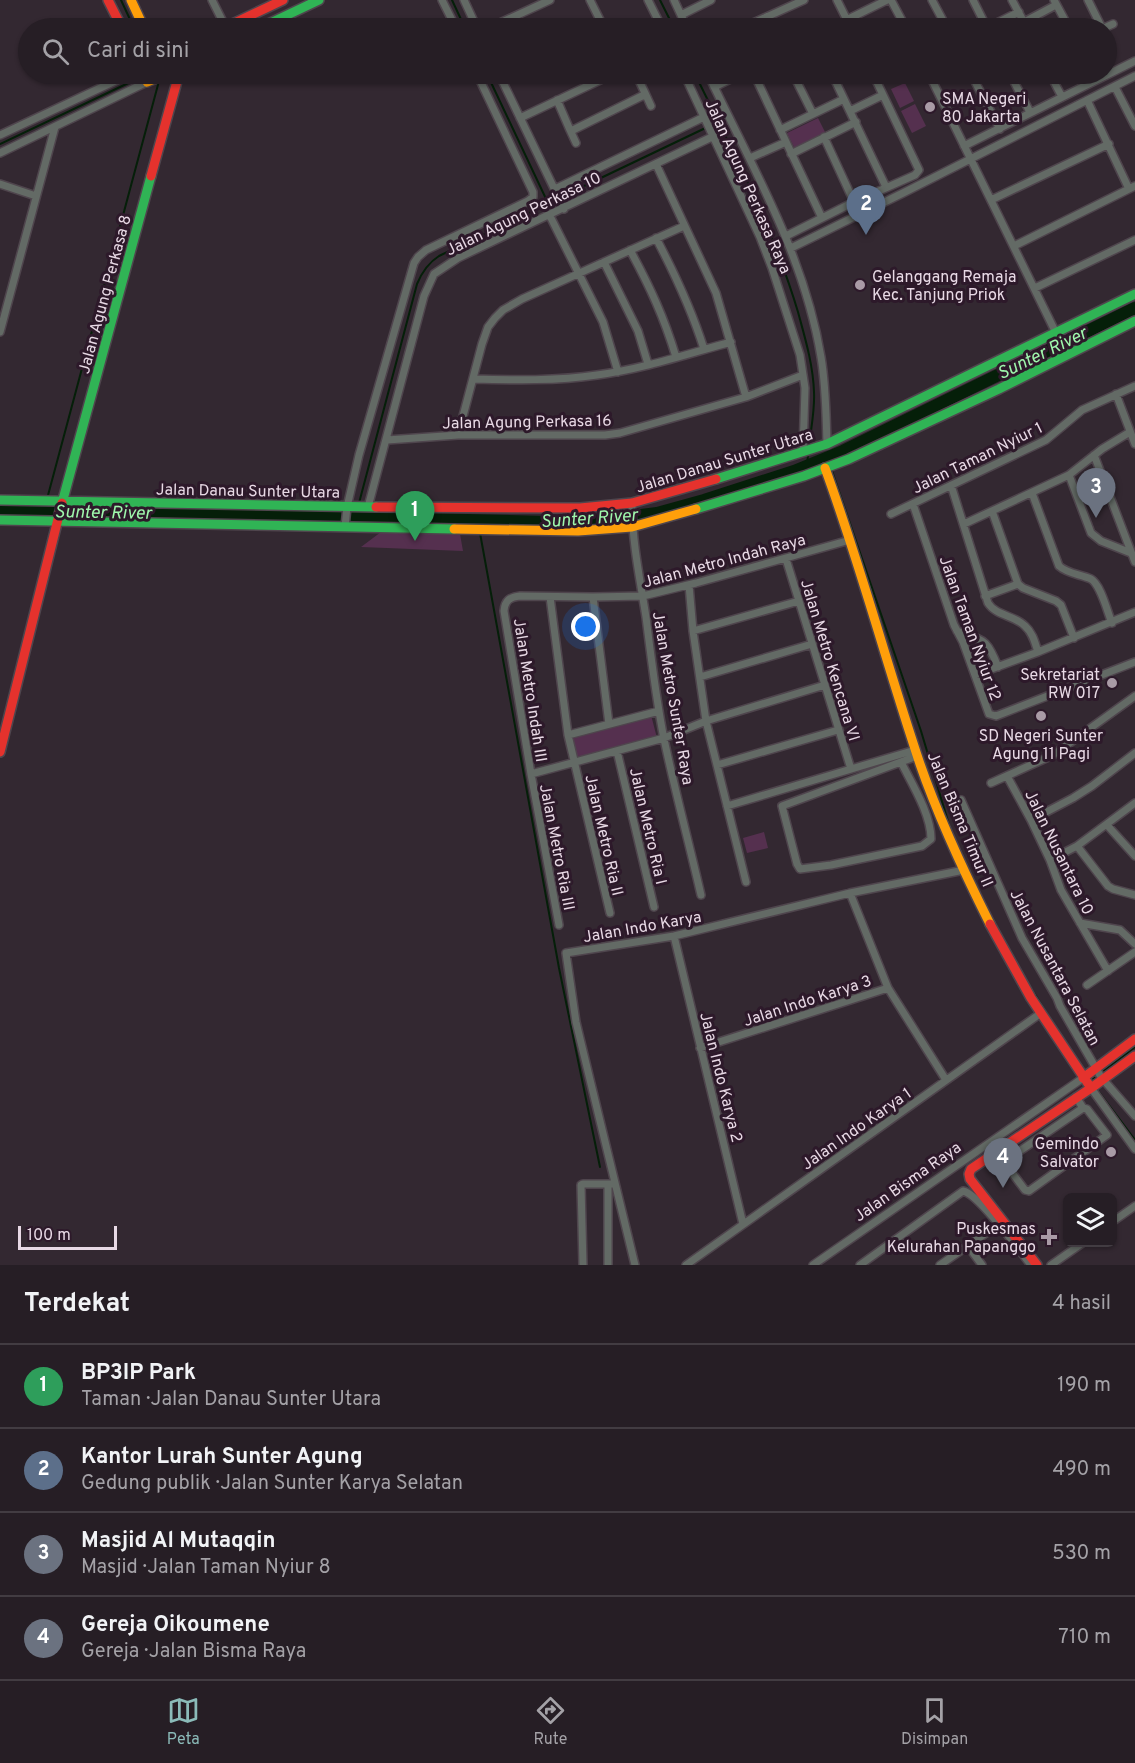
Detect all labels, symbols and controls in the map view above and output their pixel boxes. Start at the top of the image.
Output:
search box [18,18,1117,84]
icon: search [39,35,72,68]
text: Cari di sini [87,38,189,65]
place label: SMA Negeri 80 Jakarta [942,90,1026,128]
street label: Jalan Agung Perkasa Raya [700,96,795,277]
marker: SMA Negeri 80 Jakarta [923,100,937,114]
street label: Jalan Agung Perkasa 10 [443,168,605,261]
pin: 2 [846,186,886,235]
street label: Jalan Agung Perkasa 8 [75,213,137,376]
place label: Gelanggang Remaja Kec. Tanjung Priok [872,268,1016,306]
marker: Gelanggang Remaja Kec. Tanjung Priok [853,278,867,292]
water label: Sunter River [994,322,1093,386]
street label: Jalan Agung Perkasa 16 [442,412,612,434]
street label: Jalan Taman Nyiur 1 [909,418,1047,499]
street label: Jalan Danau Sunter Utara [634,425,816,498]
pin: 3 [1076,468,1116,518]
street label: Jalan Danau Sunter Utara [156,480,340,504]
pin: 1 [396,492,434,541]
water label: Sunter River [54,501,154,526]
water label: Sunter River [540,504,640,534]
street label: Jalan Metro Indah Raya [641,531,808,593]
street label: Jalan Taman Nyiur 12 [934,553,1005,704]
street label: Jalan Metro Kencana VI [795,577,863,744]
street label: Jalan Metro Sunter Raya [647,610,697,787]
your location [571,612,600,641]
street label: Jalan Metro Indah III [508,617,550,764]
place label: Sekretariat RW 017 [1020,666,1100,704]
marker: Sekretariat RW 017 [1105,676,1119,690]
marker: SD Negeri Sunter Agung 11 Pagi [1034,709,1048,723]
place label: SD Negeri Sunter Agung 11 Pagi [979,727,1103,765]
street label: Jalan Bisma Timur II [922,749,997,890]
street label: Jalan Metro Ria I [624,766,670,887]
street label: Jalan Metro Ria II [579,773,627,898]
street label: Jalan Metro Ria III [534,782,578,912]
street label: Jalan Nusantara 10 [1019,787,1097,919]
street label: Jalan Nusantara Selatan [1005,886,1104,1050]
street label: Jalan Indo Karya [581,908,703,948]
street label: Jalan Indo Karya 3 [741,972,874,1032]
street label: Jalan Indo Karya 2 [694,1010,746,1145]
street label: Jalan Indo Karya 1 [798,1084,916,1175]
place label: Gemindo Salvator [1034,1135,1099,1173]
street label: Jalan Bisma Raya [851,1138,966,1227]
pin: 4 [984,1138,1022,1188]
marker: Gemindo Salvator [1104,1145,1118,1159]
map controls [1063,1193,1117,1247]
button: layers [1063,1193,1117,1247]
place label: Puskesmas Kelurahan Papanggo [887,1220,1036,1258]
scale bar [18,1223,117,1250]
text: 100 m [27,1226,71,1246]
marker: Puskesmas Kelurahan Papanggo [1040,1228,1058,1246]
text: Terdekat [24,1288,130,1321]
text: 4 hasil [1052,1291,1111,1317]
text: BP3IP Park [81,1360,196,1387]
text: 1 [40,1373,48,1399]
text: 190 m [1057,1373,1111,1399]
text: Taman · Jalan Danau Sunter Utara [81,1387,381,1413]
text: Kantor Lurah Sunter Agung [81,1444,363,1471]
text: 2 [37,1457,50,1483]
text: 490 m [1053,1457,1111,1483]
text: Gedung publik · Jalan Sunter Karya Selatan [81,1471,463,1497]
text: Masjid Al Mutaqqin [81,1528,276,1555]
text: 3 [38,1541,50,1567]
text: 530 m [1052,1541,1111,1567]
text: Masjid · Jalan Taman Nyiur 8 [81,1555,331,1581]
text: Gereja Oikoumene [81,1612,270,1639]
text: 4 [37,1625,50,1651]
text: 710 m [1058,1625,1111,1651]
text: Gereja · Jalan Bisma Raya [81,1639,306,1665]
tab: Peta [167,1694,200,1750]
tab: Rute [533,1694,567,1750]
tab: Disimpan [901,1694,968,1750]

